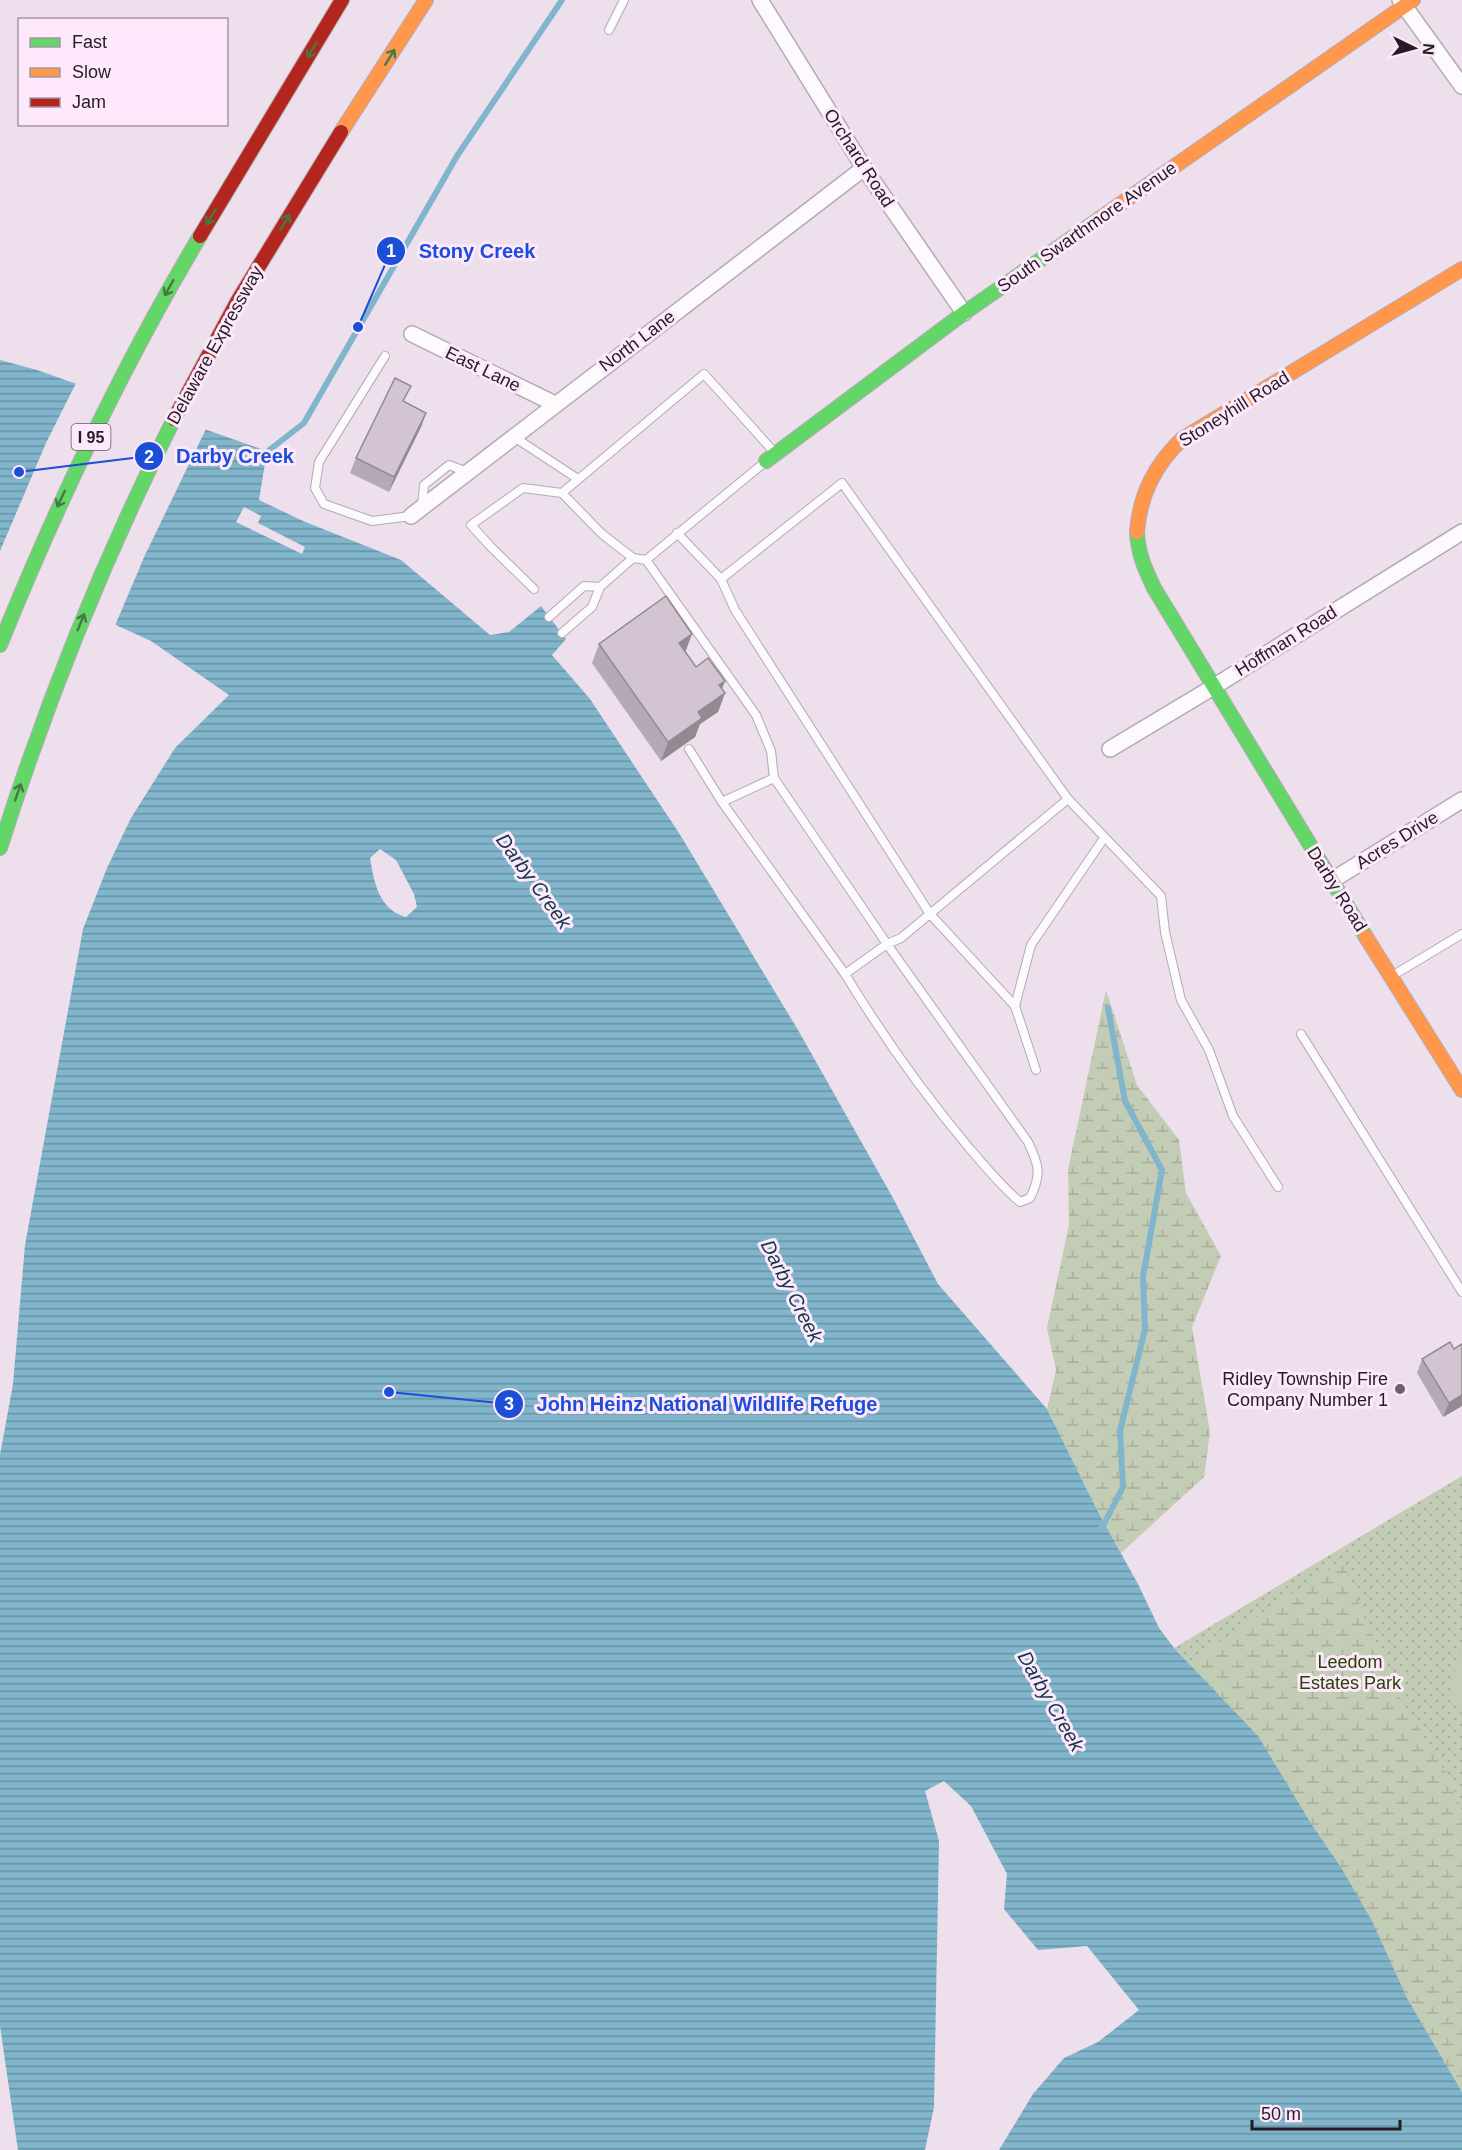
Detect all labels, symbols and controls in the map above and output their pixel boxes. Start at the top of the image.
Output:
legend [18,18,228,126]
north arrow [1384,18,1444,78]
text: Fast [72,32,107,52]
one-way arrow [305,41,317,58]
text: N [1419,43,1437,56]
one-way arrow [384,49,396,66]
text: Slow [72,62,112,82]
text: Jam [72,92,106,112]
street label: Orchard Road [820,105,898,211]
street label: South Swarthmore Avenue [994,157,1180,297]
one-way arrow [204,208,216,225]
one-way arrow [280,214,292,231]
callout: Stony Creek [376,232,547,270]
text: Stony Creek [419,240,536,262]
text: 1 [386,241,396,261]
street label: Delaware Expressway [163,262,267,428]
one-way arrow [163,280,175,297]
street label: North Lane [595,306,679,376]
street label: East Lane [442,342,524,396]
street label: Stoneyhill Road [1175,367,1293,451]
road number: I 95 [72,424,110,450]
callout: Darby Creek [134,437,306,475]
text: Darby Creek [176,445,295,467]
text: 2 [144,447,154,467]
one-way arrow [55,490,67,508]
street label: Hoffman Road [1232,602,1340,680]
one-way arrow [76,614,87,632]
one-way arrow [13,783,24,802]
street label: Acres Drive [1352,807,1442,873]
water label: Darby Creek [492,829,576,934]
street label: Darby Road [1303,843,1371,935]
water label: Darby Creek [757,1236,828,1347]
place label: Ridley Township Fire Company Number 1 [1222,1369,1388,1410]
marker: Ridley Township Fire Company Number 1 [1393,1382,1407,1396]
callout: John Heinz National Wildlife Refuge [494,1385,889,1423]
text: John Heinz National Wildlife Refuge [537,1393,877,1415]
text: 3 [504,1394,514,1414]
water label: Darby Creek [1013,1647,1089,1756]
park label: Leedom Estates Park [1299,1652,1402,1693]
scale bar [1252,2093,1400,2131]
text: 50 m [1261,2104,1301,2124]

